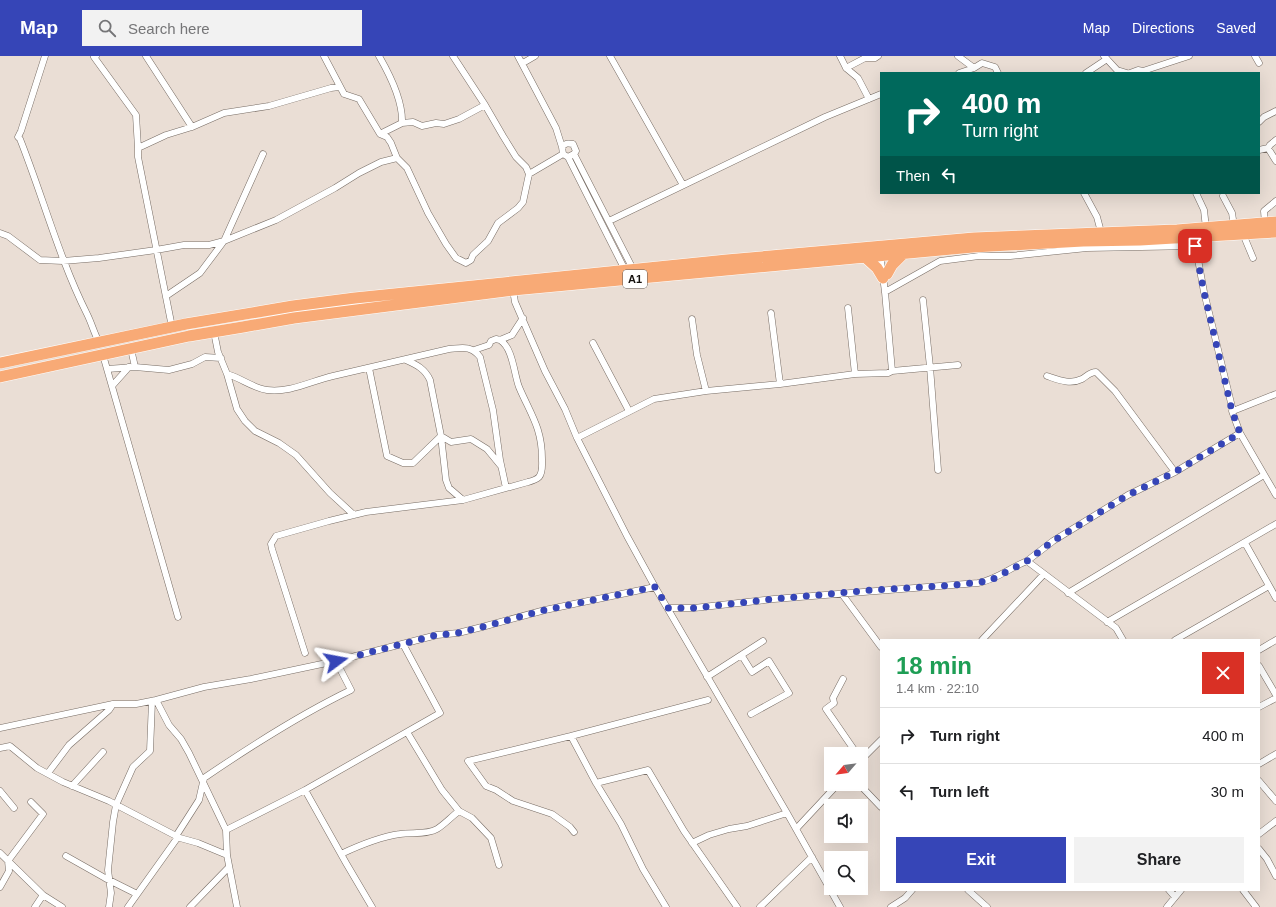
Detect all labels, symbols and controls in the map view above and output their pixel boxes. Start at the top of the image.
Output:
search box [82,10,362,46]
text: Map [20,17,58,38]
icon: search [96,17,118,39]
text: Search here [128,20,210,37]
text: Map [1083,20,1110,36]
text: Directions [1132,20,1194,36]
text: Saved [1216,20,1256,36]
icon: right [896,88,948,140]
text: 400 m [962,88,1041,119]
text: Turn right [962,121,1038,141]
icon: left [938,164,960,186]
text: Then [896,167,930,184]
pin [1178,229,1212,263]
icon: arrive [1184,235,1206,257]
road number: A1 [623,270,647,288]
position arrow [315,640,357,682]
text: 18 min [896,652,972,679]
button: close [1202,652,1244,694]
text: 1.4 km · 22:10 [896,681,979,696]
icon: right [896,725,918,747]
text: Turn right [930,727,1000,744]
text: 400 m [1202,727,1244,744]
north arrow [824,747,868,791]
map controls [824,747,868,895]
icon: left [896,781,918,803]
text: Turn left [930,783,989,800]
text: 30 m [1211,783,1244,800]
button: sound [824,799,868,843]
button: Exit [896,837,1066,883]
button: Share [1074,837,1244,883]
button: search [824,851,868,895]

